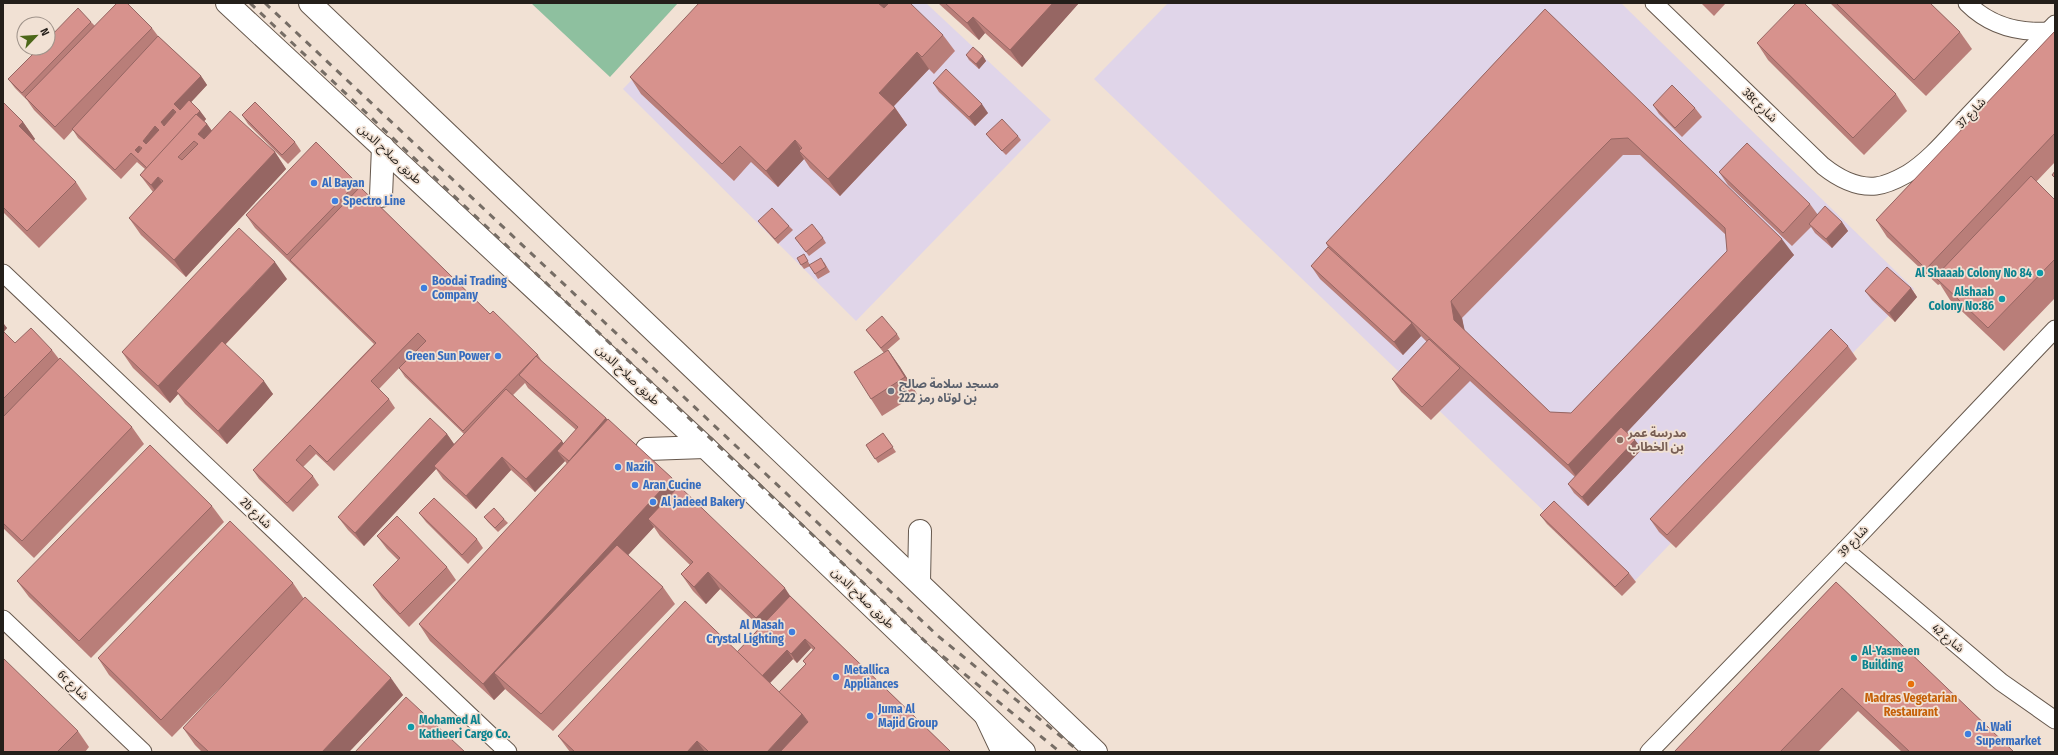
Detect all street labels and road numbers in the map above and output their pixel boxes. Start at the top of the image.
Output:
street label: 38c شارع [1738,85,1780,126]
street label: شارع 37 [1953,95,1990,132]
street label: طريق صلاح الدين [354,121,425,188]
street label: طريق صلاح الدين [592,342,663,409]
street label: 2b شارع [236,495,274,533]
street label: شارع 39 [1835,523,1872,561]
street label: طريق صلاح الدين [827,565,897,633]
street label: شارع 42 [1928,621,1967,657]
street label: 6c شارع [53,667,91,704]

